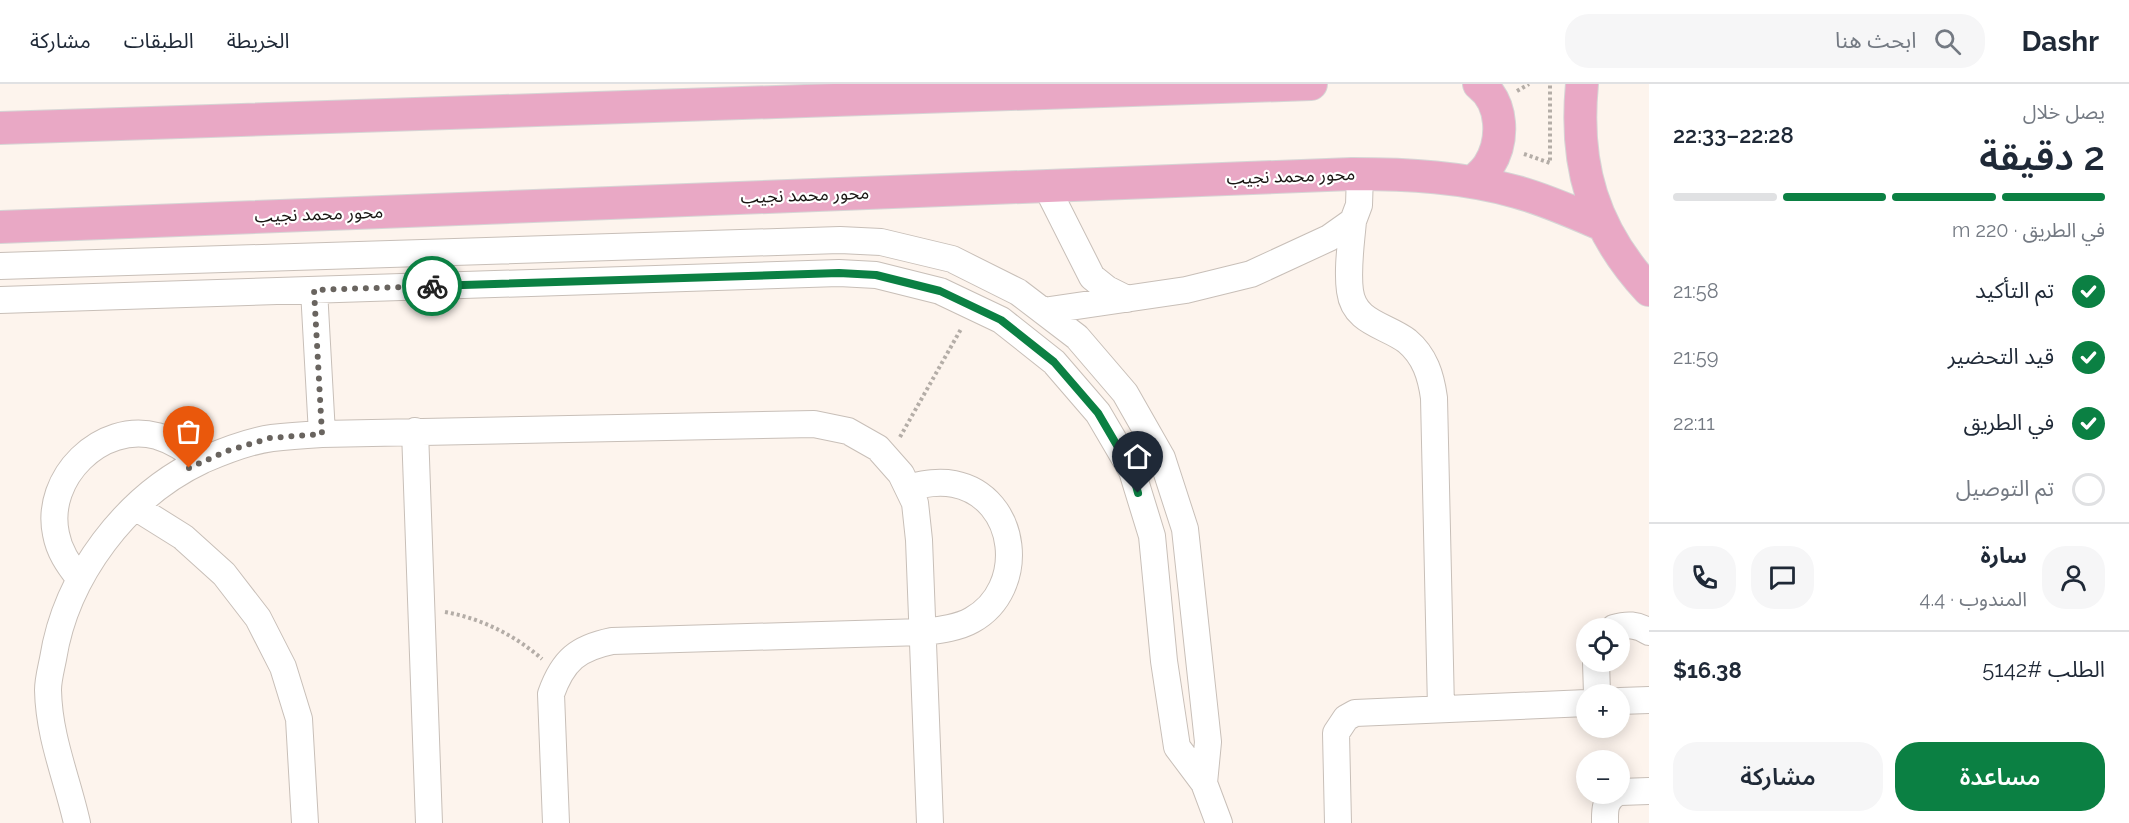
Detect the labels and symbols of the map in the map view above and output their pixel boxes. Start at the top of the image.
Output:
street label: محور محمد نجيب [1226,163,1356,189]
street label: محور محمد نجيب [740,182,870,208]
street label: محور محمد نجيب [254,201,384,227]
courier [402,256,462,316]
pin [163,406,214,468]
pin [1112,431,1163,493]

